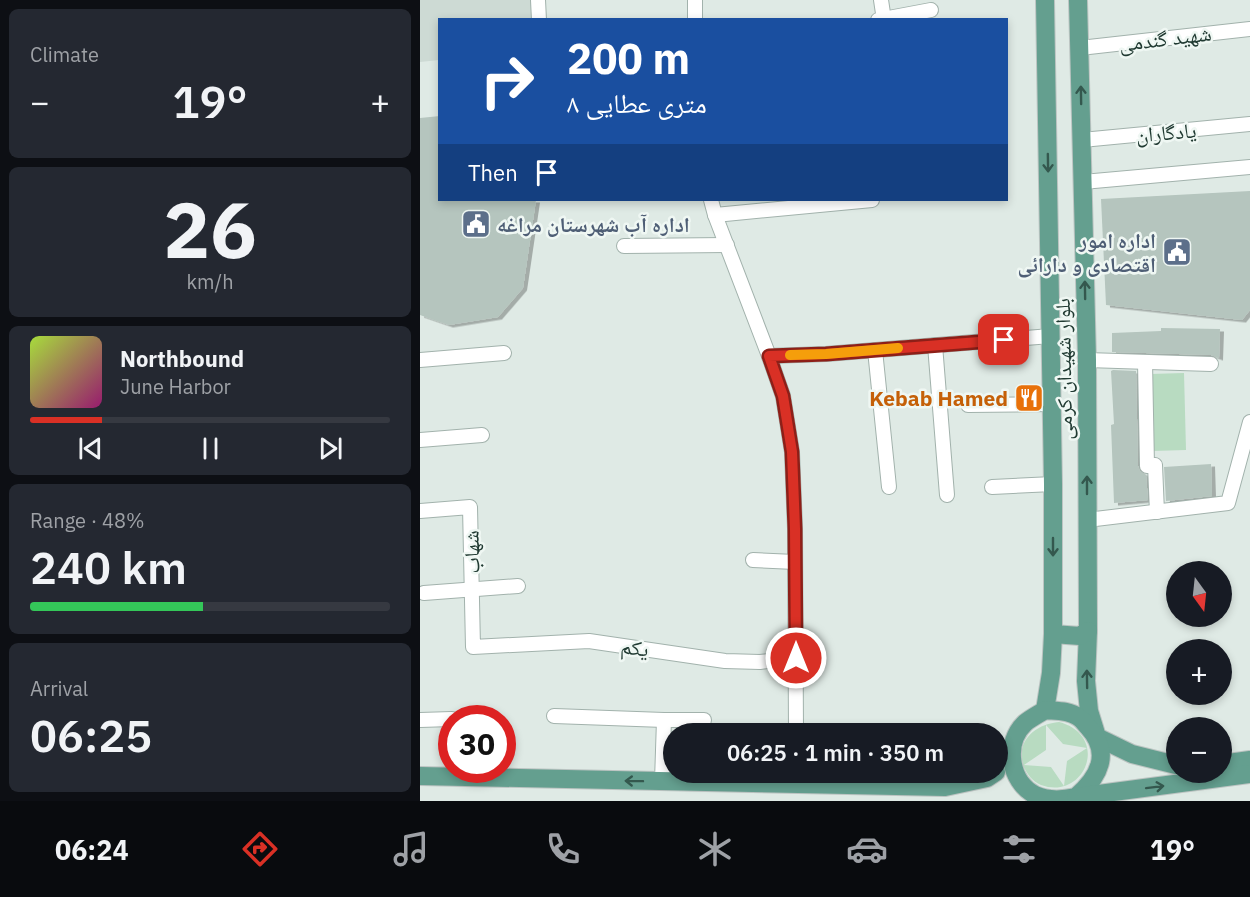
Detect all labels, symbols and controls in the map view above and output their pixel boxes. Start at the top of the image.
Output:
street label: شهید گندمی [1117,18,1213,58]
text: 200 m [567,31,690,86]
text: Climate [30,41,99,68]
icon: right [468,42,546,120]
text: 19° [172,72,248,130]
text: − [30,80,50,123]
text: + [370,80,390,123]
text: ۸ متری عطایی [567,85,707,120]
one-way arrow [1075,85,1086,105]
street label: یادگاران [1135,115,1197,149]
one-way arrow [1042,153,1054,173]
icon: arrive [530,156,563,189]
text: Then [468,158,518,187]
text: 26 [163,178,257,279]
public building icon: اداره آب شهرستان مراغه [460,208,492,240]
place label: اداره آب شهرستان مراغه [497,210,690,238]
place label: اداره امور اقتصادی و دارائی [1018,226,1156,278]
public building icon: اداره امور اقتصادی و دارائی [1161,236,1193,268]
text: km/h [186,268,234,295]
one-way arrow [1079,280,1091,300]
street label: بلوار شهیدان کرمی [1048,298,1078,440]
pin [978,314,1029,365]
icon: arrive [987,323,1020,356]
text: Northbound [120,344,244,373]
text: June Harbor [120,373,231,400]
restaurant icon: Kebab Hamed [1013,382,1045,414]
place label: Kebab Hamed [869,384,1008,412]
icon: previous [74,432,107,465]
icon: pause [194,432,227,465]
icon: next [314,432,347,465]
one-way arrow [1081,475,1093,495]
text: Range · 48% [30,507,145,534]
street label: شهاب [457,530,485,574]
one-way arrow [1047,537,1059,557]
text: 240 km [30,538,187,596]
north arrow [1166,561,1232,627]
map controls [1166,561,1232,783]
position arrow [764,626,828,690]
street label: یکم [619,631,651,664]
button: + [1166,639,1232,705]
one-way arrow [1081,670,1093,690]
text: Arrival [30,675,88,702]
speed limit sign: 30 [438,705,516,783]
text: 06:25 [30,706,152,764]
button: − [1166,717,1232,783]
text: 06:25 · 1 min · 350 m [727,738,944,767]
one-way arrow [625,775,645,787]
one-way arrow [1145,781,1165,792]
icon: directions [239,828,281,870]
icon: music [390,828,432,870]
icon: phone [542,828,584,870]
icon: climate [694,828,736,870]
icon: car [846,828,888,870]
icon: filters [998,828,1040,870]
text: 06:24 [55,832,129,867]
text: 19° [1150,832,1195,867]

